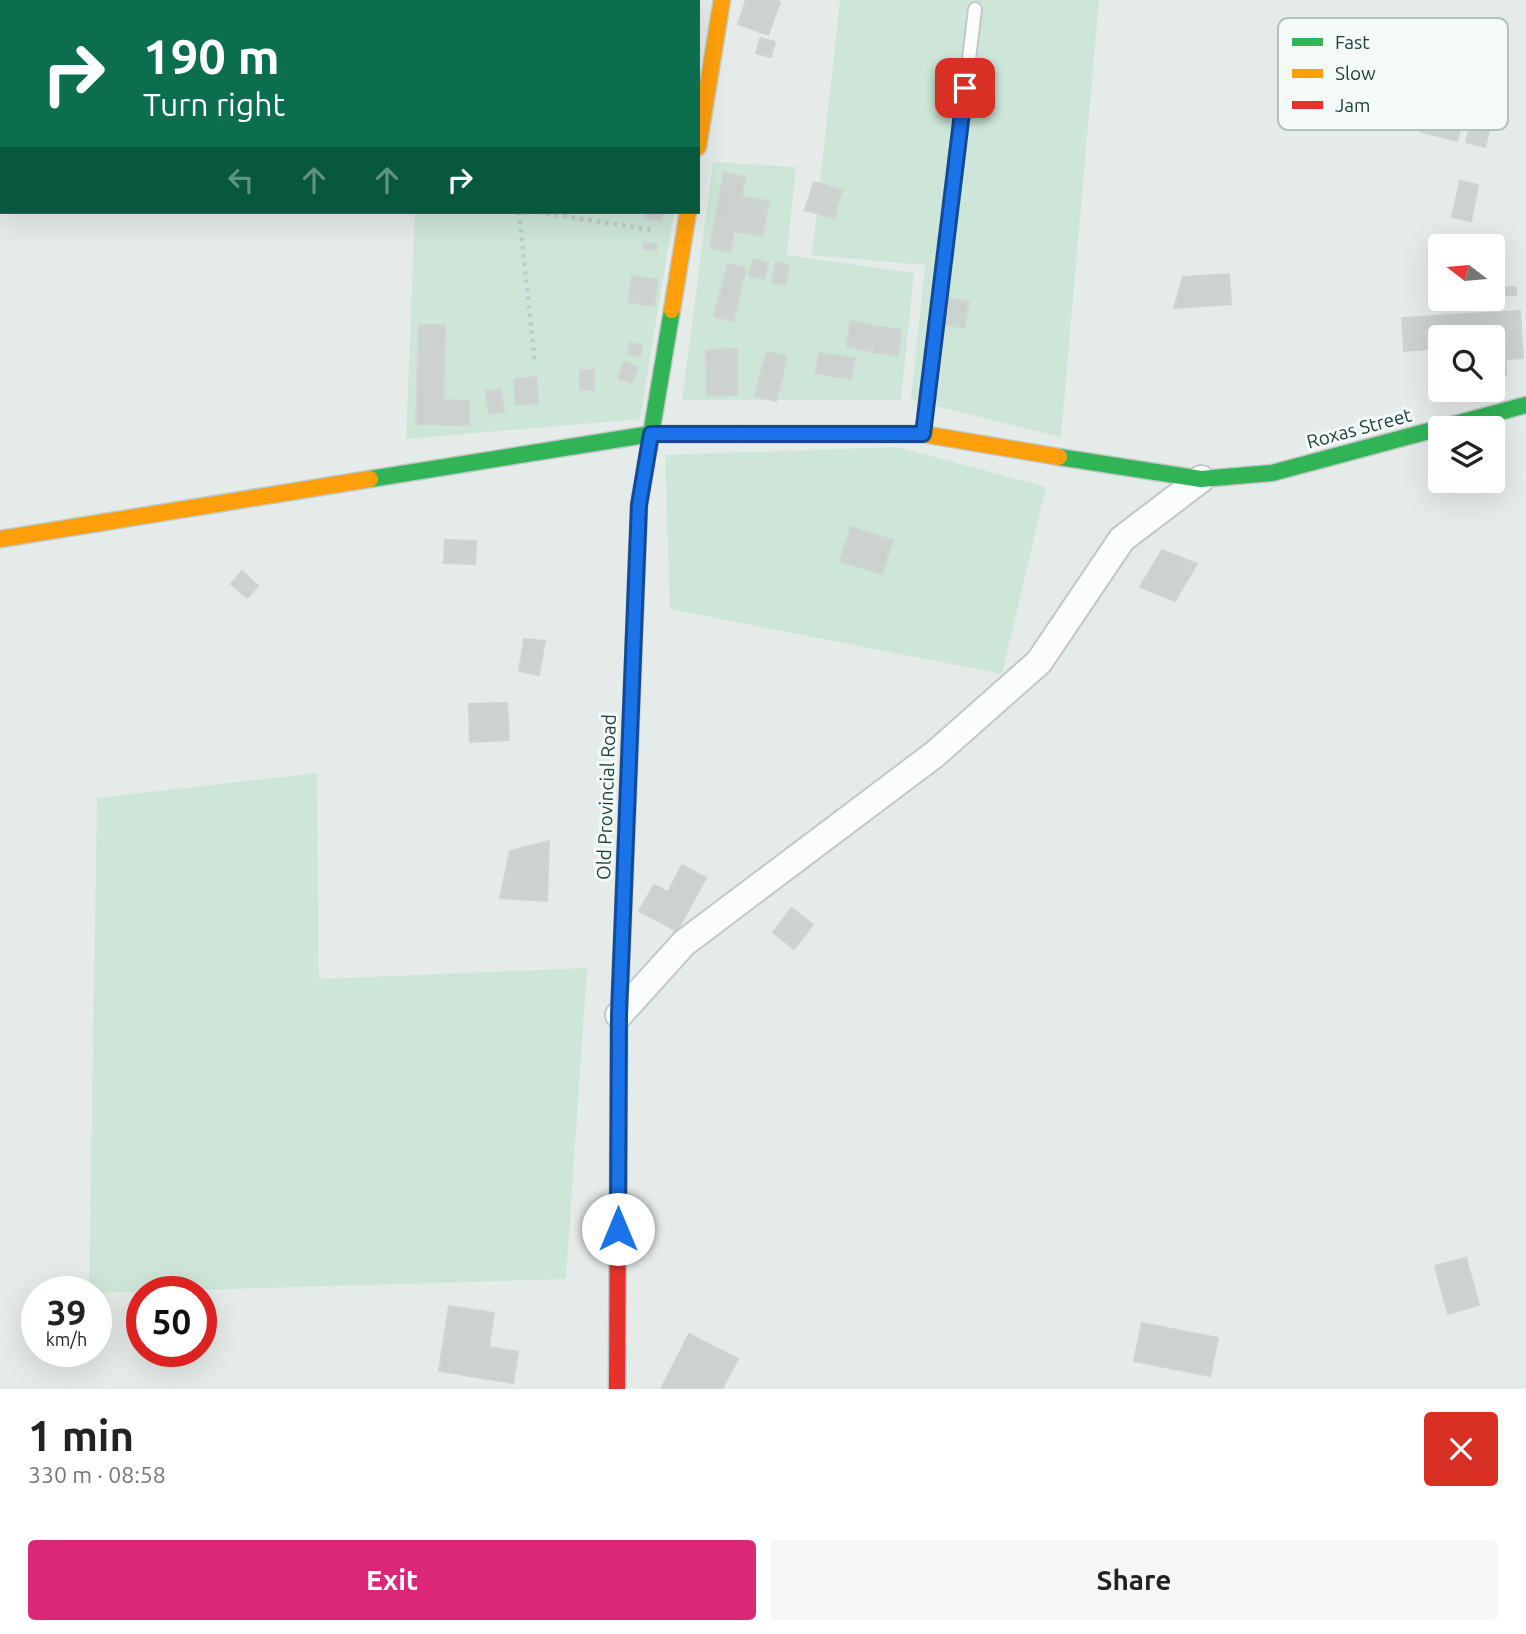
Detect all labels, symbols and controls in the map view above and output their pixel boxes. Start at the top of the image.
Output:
legend [1278,18,1508,130]
icon: right [28,28,119,119]
text: 190 m [143,28,280,83]
text: Fast [1335,31,1370,53]
pin [935,58,995,118]
text: Slow [1335,62,1376,84]
icon: arrive [946,69,984,107]
text: Turn right [143,86,285,122]
text: Jam [1335,94,1371,116]
icon: left [222,161,260,199]
icon: ahead [295,161,333,199]
icon: ahead [368,161,406,199]
icon: right [441,161,479,199]
north arrow [1428,234,1505,312]
map controls [1428,234,1505,493]
button: search [1428,325,1505,402]
street label: Roxas Street [1304,403,1414,453]
button: layers [1428,416,1505,493]
street label: Old Provincial Road [592,714,620,880]
position arrow [581,1192,655,1266]
speed limit sign: 50 [126,1276,217,1367]
text: 39 [47,1292,86,1332]
text: km/h [46,1329,87,1349]
text: 1 min [28,1412,134,1459]
button: close [1424,1412,1498,1486]
text: 330 m · 08:58 [28,1462,166,1487]
button: Exit [28,1540,756,1620]
button: Share [770,1540,1498,1620]

